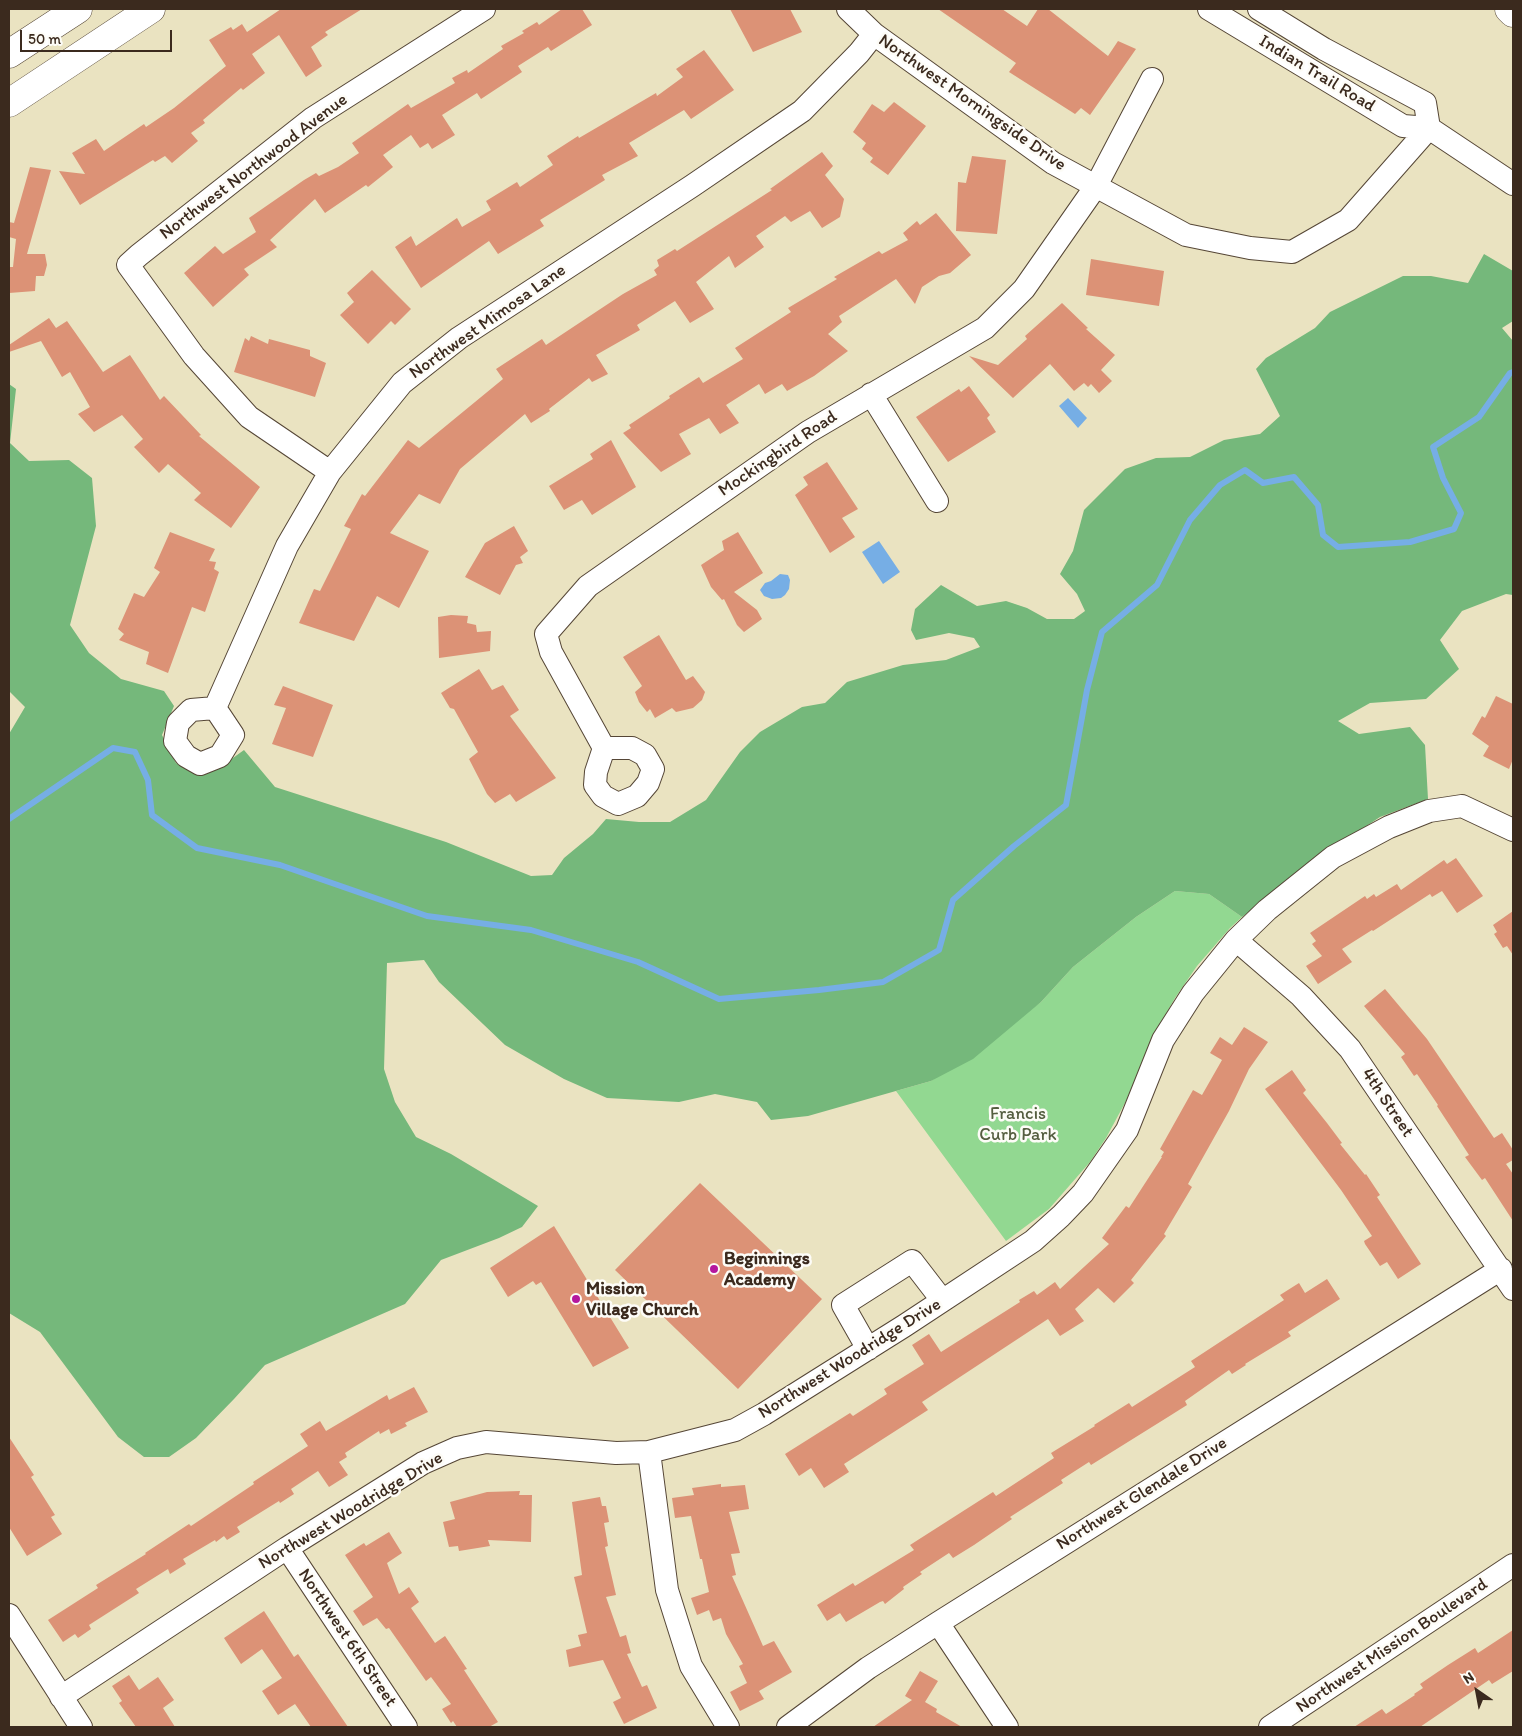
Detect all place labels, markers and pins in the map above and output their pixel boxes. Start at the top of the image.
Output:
place label: Beginnings Academy [724,1248,810,1290]
marker: Beginnings Academy [708,1263,720,1275]
place label: Mission Village Church [586,1278,698,1320]
marker: Mission Village Church [570,1293,582,1305]

